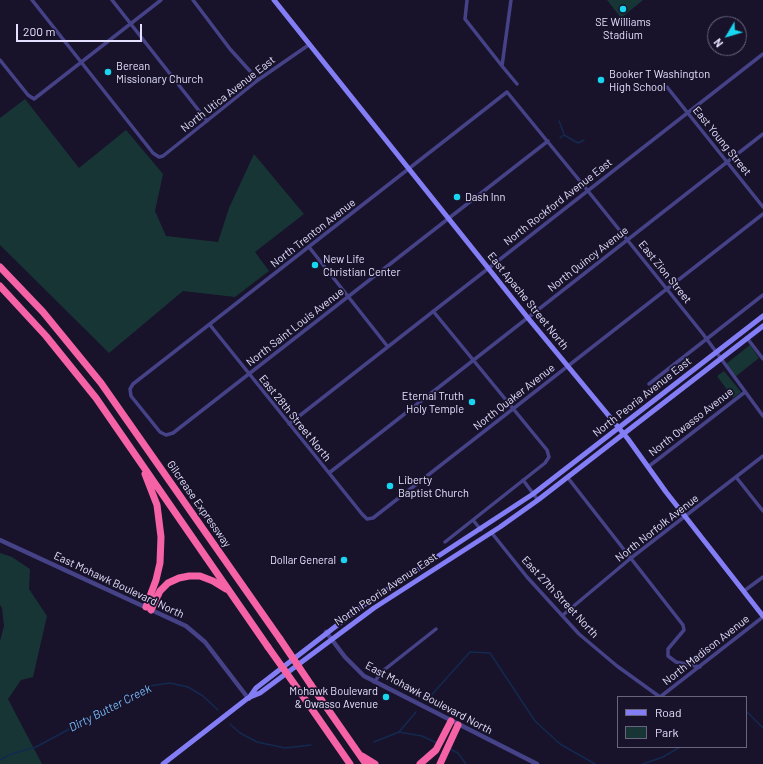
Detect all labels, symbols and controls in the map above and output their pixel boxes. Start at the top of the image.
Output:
marker: SE Williams Stadium [618,4,628,14]
place label: SE Williams Stadium [595,15,651,41]
scale bar [18,16,144,42]
north arrow [707,16,747,56]
text: 200 m [23,24,55,38]
text: N [711,36,725,50]
street label: North Utica Avenue East [178,53,278,135]
place label: Berean Missionary Church [116,59,203,85]
marker: Berean Missionary Church [103,67,113,77]
place label: Booker T Washington High School [609,67,710,93]
marker: Booker T Washington High School [596,75,606,85]
street label: East Young Street [690,104,754,178]
street label: North Rockford Avenue East [501,156,615,248]
place label: Dash Inn [465,190,505,204]
marker: Dash Inn [452,192,462,202]
street label: North Trenton Avenue [268,196,358,270]
street label: North Quincy Avenue [545,223,631,295]
street label: East Zion Street [636,238,694,306]
street label: East Apache Street North [485,250,571,352]
place label: New Life Christian Center [323,252,400,278]
marker: New Life Christian Center [310,260,320,270]
street label: North Saint Louis Avenue [244,285,346,369]
street label: North Peoria Avenue East [590,354,694,440]
street label: North Quaker Avenue [471,361,557,433]
street label: East 28th Street North [256,372,334,464]
street label: North Owasso Avenue [646,385,736,459]
place label: Eternal Truth Holy Temple [402,389,464,415]
marker: Eternal Truth Holy Temple [467,397,477,407]
street label: Gilcrease Expressway [164,458,234,550]
place label: Liberty Baptist Church [398,473,469,499]
marker: Liberty Baptist Church [385,481,395,491]
street label: North Norfolk Avenue [613,491,701,565]
street label: East Mohawk Boulevard North [52,549,186,621]
street label: North Peoria Avenue East [332,550,440,628]
place label: Dollar General [270,553,336,567]
street label: East 27th Street North [519,553,601,641]
marker: Dollar General [339,555,349,565]
street label: North Madison Avenue [660,612,752,688]
street label: East Mohawk Boulevard North [363,659,495,737]
water label: Dirty Butter Creek [66,681,154,735]
place label: Mohawk Boulevard & Owasso Avenue [289,684,378,710]
marker: Mohawk Boulevard & Owasso Avenue [381,692,391,702]
legend [617,696,747,748]
text: Road [655,705,682,719]
text: Park [655,725,679,739]

